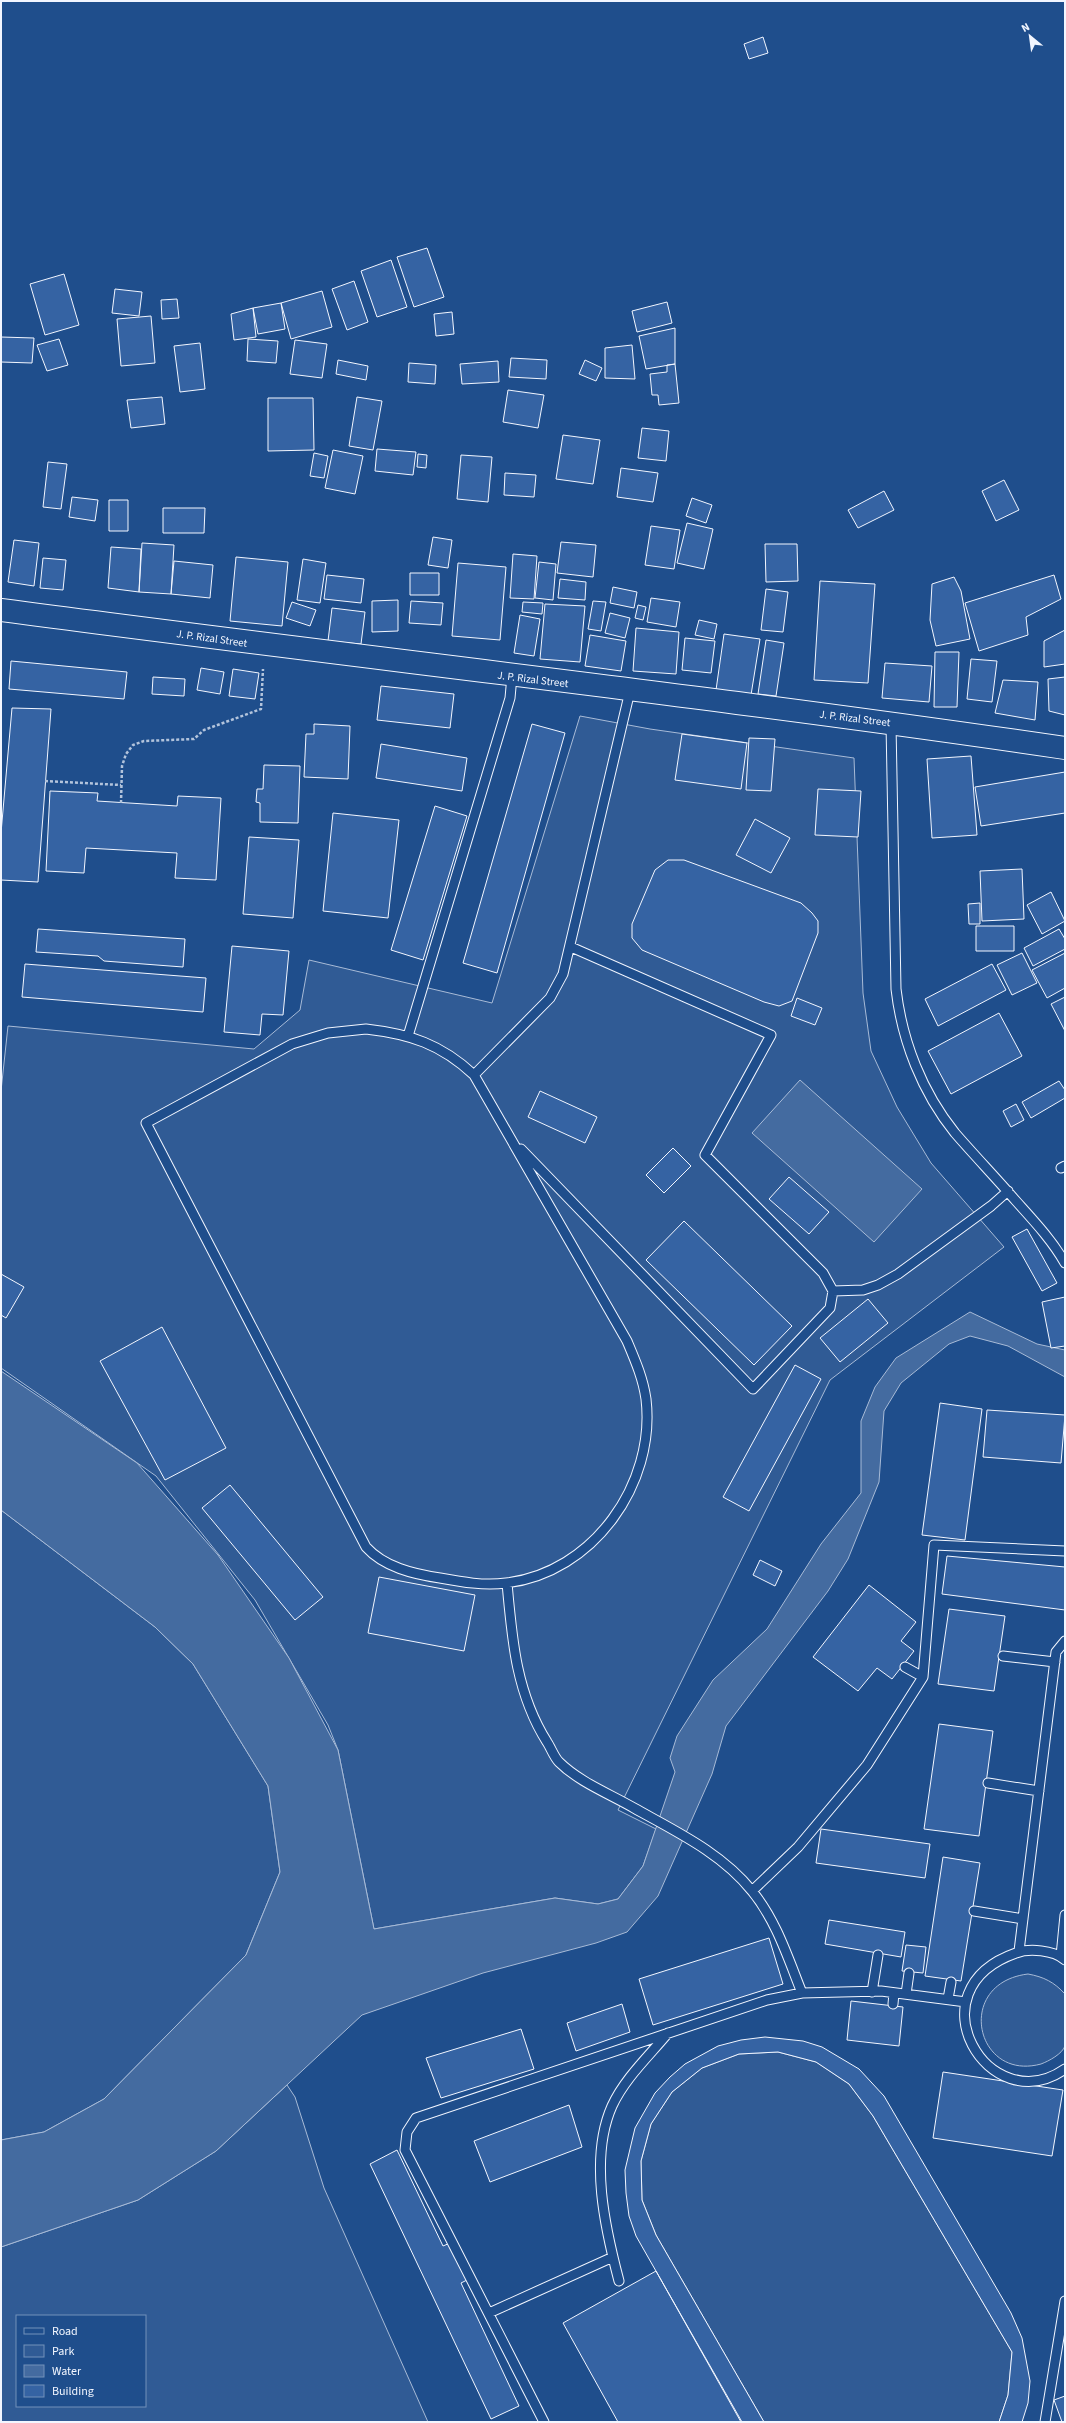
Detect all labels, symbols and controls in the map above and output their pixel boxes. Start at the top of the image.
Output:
north arrow [1010,16,1050,56]
text: N [1019,19,1032,36]
street label: J. P. Rizal Street [176,626,249,651]
street label: J. P. Rizal Street [497,668,570,691]
street label: J. P. Rizal Street [819,707,892,730]
legend [16,2315,146,2407]
text: Road [52,2323,78,2340]
text: Park [52,2343,74,2360]
text: Water [52,2363,82,2380]
text: Building [52,2383,94,2400]

